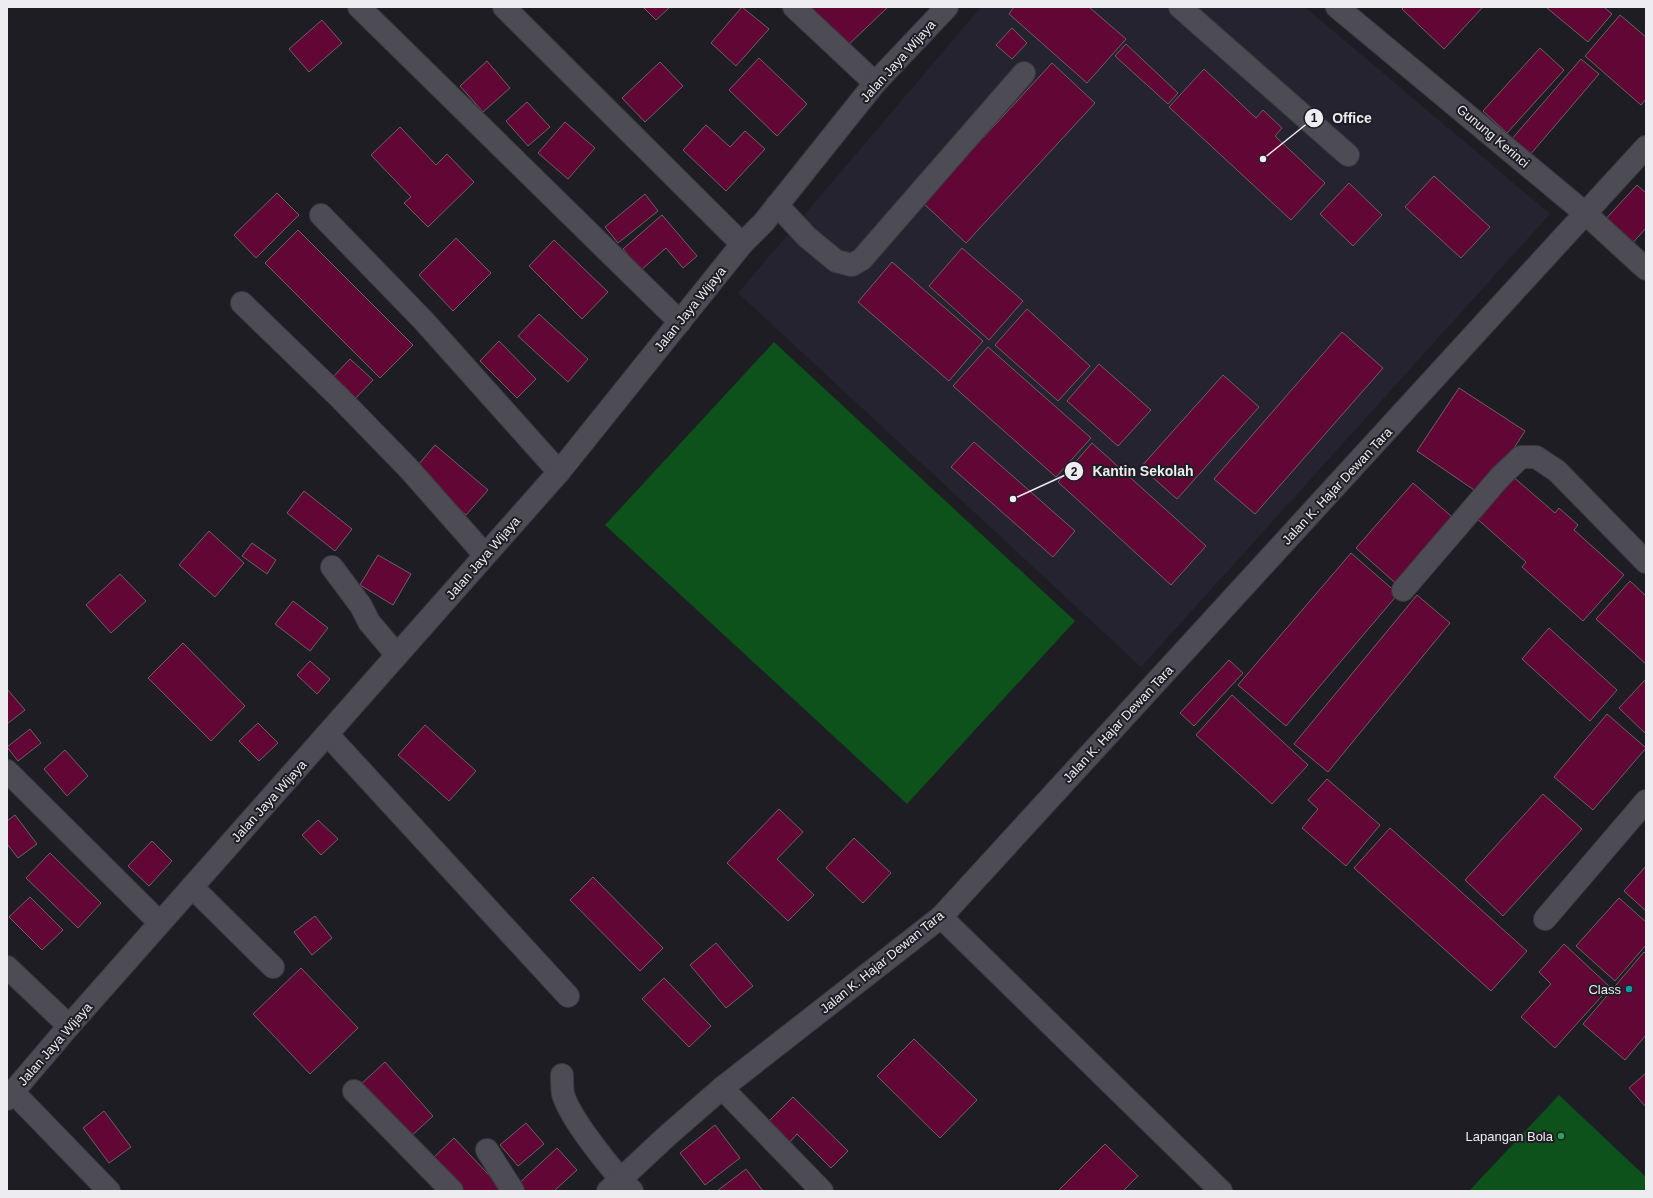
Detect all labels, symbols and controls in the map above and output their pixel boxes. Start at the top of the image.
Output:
street label: Jalan Jaya Wijaya [857,16,939,105]
street label: Gunung Kerinci [1454,101,1532,171]
callout: Office [1304,105,1380,131]
text: Office [1332,110,1372,126]
text: 1 [1311,111,1318,125]
street label: Jalan Jaya Wijaya [651,263,729,354]
street label: Jalan K. Hajar Dewan Tara [1279,424,1396,548]
callout: Kantin Sekolah [1064,458,1201,484]
text: Kantin Sekolah [1092,463,1194,479]
text: 2 [1071,465,1078,479]
street label: Jalan Jaya Wijaya [443,513,524,602]
street label: Jalan K. Hajar Dewan Tara [1060,662,1177,786]
street label: Jalan Jaya Wijaya [228,756,310,845]
street label: Jalan K. Hajar Dewan Tara [817,907,947,1016]
place label: Class [1588,982,1621,997]
marker: Class [1624,984,1634,994]
street label: Jalan Jaya Wijaya [15,999,96,1088]
place label: Lapangan Bola [1466,1129,1554,1144]
marker: Lapangan Bola [1556,1131,1566,1141]

